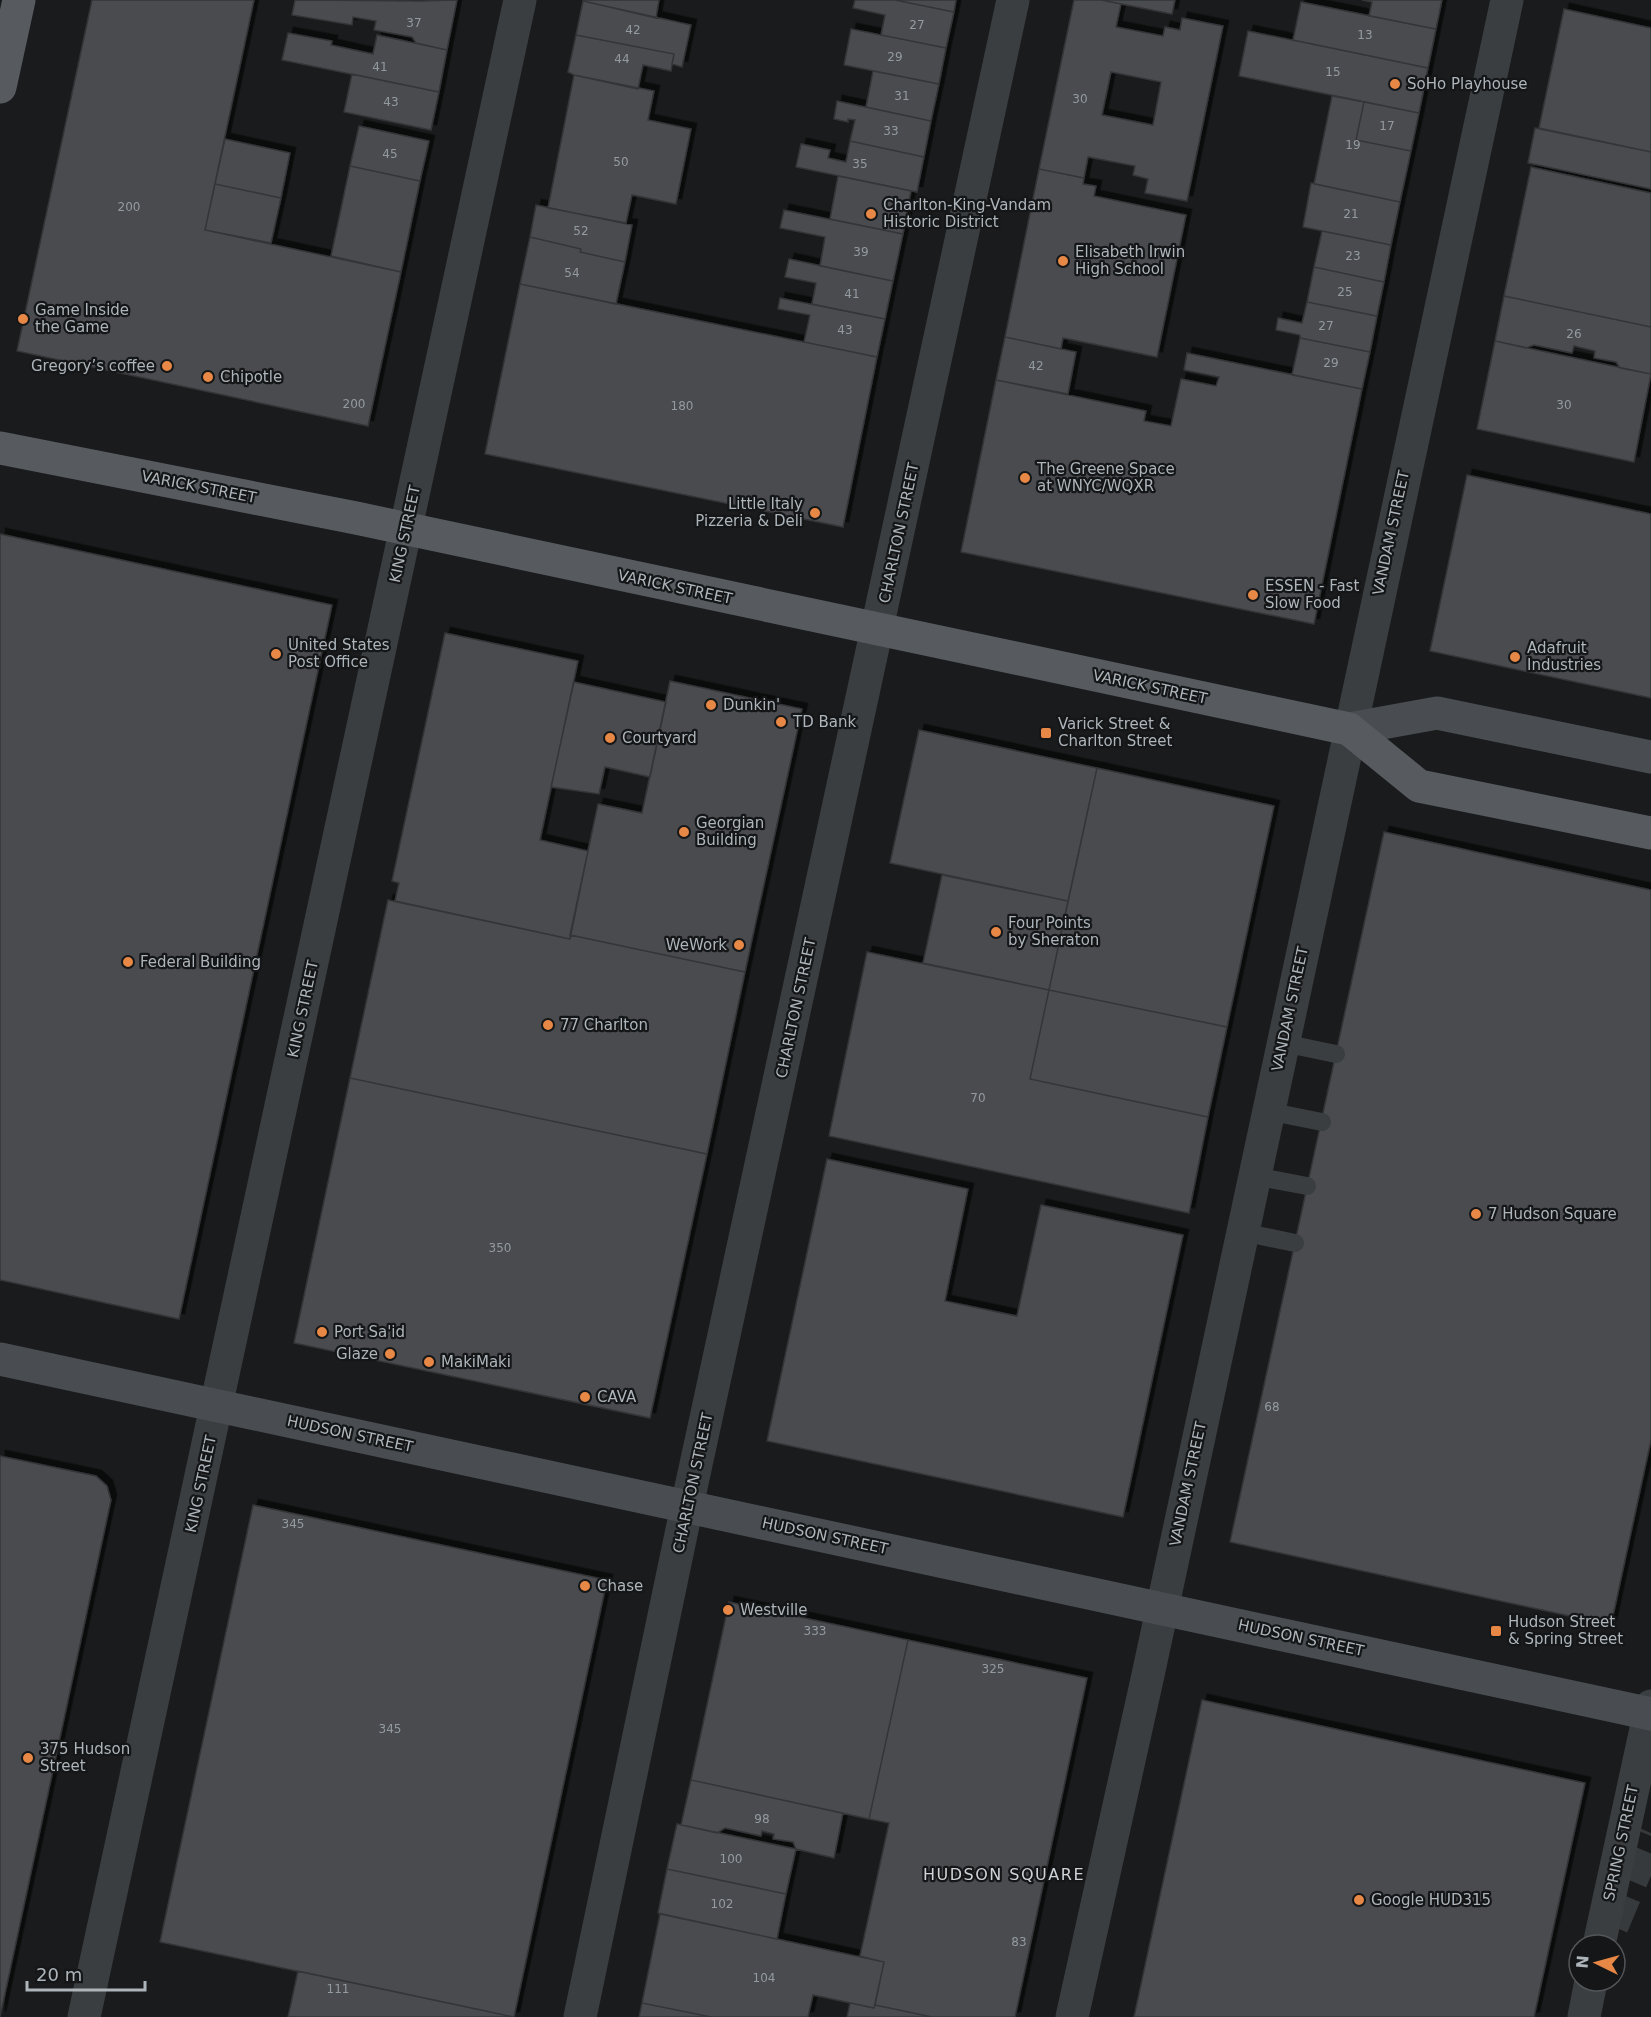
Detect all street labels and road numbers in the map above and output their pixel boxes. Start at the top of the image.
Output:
street label: CHARLTON STREET [875,460,923,605]
street label: VARICK STREET [140,467,259,507]
street label: VANDAM STREET [1369,468,1413,597]
street label: KING STREET [386,483,424,584]
street label: VARICK STREET [616,566,735,608]
street label: VARICK STREET [1091,666,1210,708]
street label: CHARLTON STREET [772,935,820,1080]
street label: VANDAM STREET [1268,944,1312,1073]
street label: KING STREET [284,958,322,1059]
street label: CHARLTON STREET [669,1410,717,1555]
street label: HUDSON STREET [285,1412,415,1456]
street label: VANDAM STREET [1166,1419,1210,1548]
street label: KING STREET [182,1433,220,1534]
street label: HUDSON STREET [760,1514,890,1558]
street label: HUDSON STREET [1236,1616,1366,1660]
street label: SPRING STREET [1600,1782,1642,1903]

